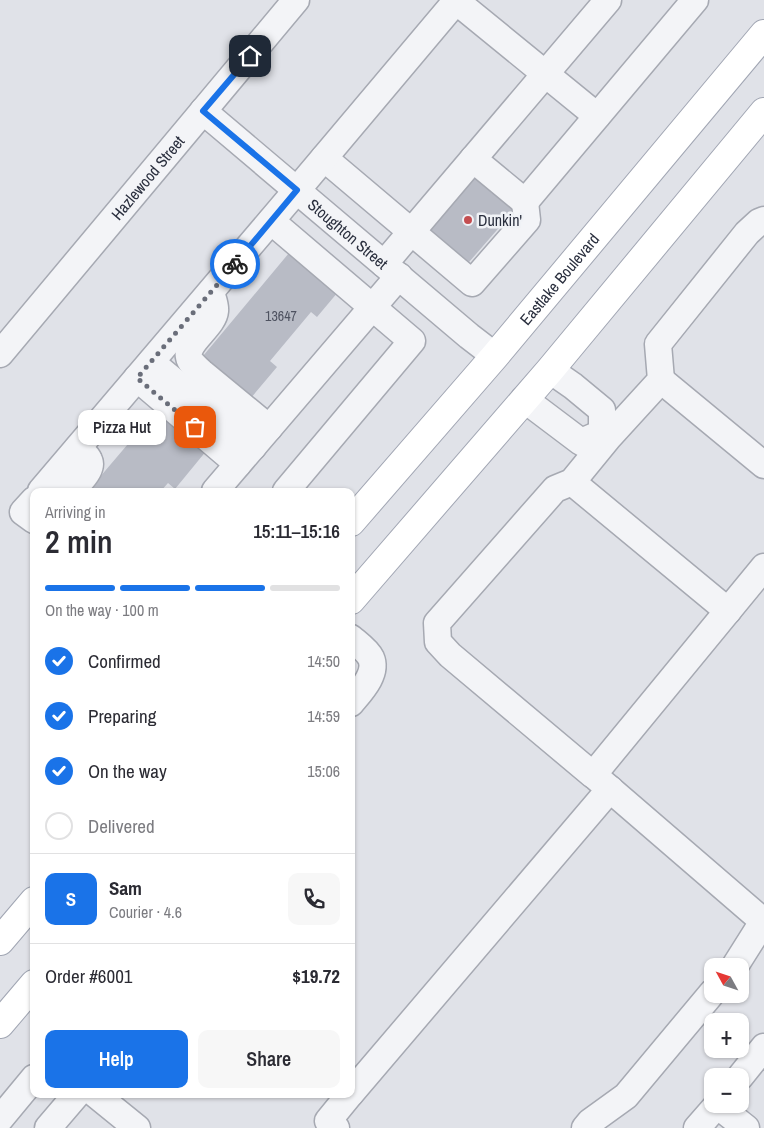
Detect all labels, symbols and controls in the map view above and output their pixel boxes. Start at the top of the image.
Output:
pin [229,35,271,77]
icon: home [236,42,264,70]
street label: Hazlewood Street [106,130,189,224]
street label: Stoughton Street [303,193,393,274]
place label: Dunkin' [478,209,522,231]
marker: Dunkin' [462,214,474,226]
street label: Eastlake Boulevard [515,229,604,330]
courier [210,239,260,289]
icon: bike [221,250,249,278]
house number: 13647 [265,307,297,325]
pin [174,406,216,448]
callout: Pizza Hut [78,410,165,444]
icon: bag [181,413,209,441]
text: Pizza Hut [93,416,151,438]
text: Arriving in [45,501,106,523]
text: 15:11–15:16 [253,518,340,544]
text: 2 min [45,520,113,563]
text: On the way · 100 m [45,599,159,621]
icon: check [45,647,73,675]
text: Confirmed [88,648,161,674]
text: 14:50 [307,650,340,672]
icon: check [45,702,73,730]
text: Preparing [88,703,156,729]
text: 14:59 [307,705,340,727]
icon: check [45,757,73,785]
text: On the way [88,758,167,784]
text: 15:06 [307,760,340,782]
text: Delivered [88,813,155,839]
button: phone [288,873,340,925]
text: Sam [109,875,142,901]
text: S [66,886,76,912]
text: Courier · 4.6 [109,901,182,923]
north arrow [704,958,749,1002]
map controls [704,958,749,1113]
text: Order #6001 [45,963,132,989]
text: $19.72 [292,963,340,989]
button: + [704,1013,749,1058]
button: Help [45,1030,188,1088]
button: Share [198,1030,340,1088]
button: − [704,1068,749,1113]

